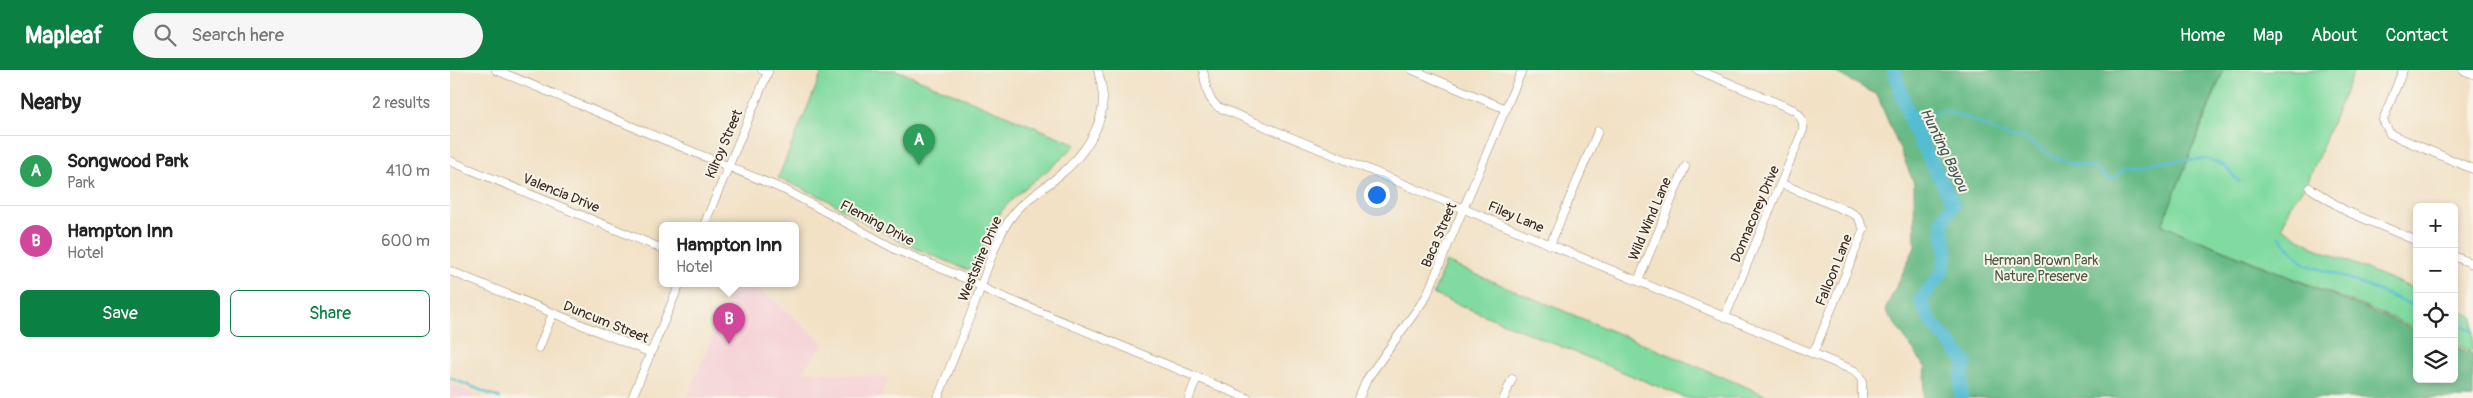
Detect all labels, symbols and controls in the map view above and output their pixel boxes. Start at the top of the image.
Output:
search box [133,13,483,58]
text: Mapleaf [25,21,103,50]
icon: search [151,21,179,49]
text: Search here [191,23,284,47]
text: Home [2180,24,2225,47]
text: Map [2253,24,2283,47]
text: About [2311,24,2357,47]
text: Contact [2385,24,2448,47]
text: Nearby [20,89,81,116]
text: 2 results [372,93,430,113]
water label: Hunting Bayou [1916,105,1973,196]
street label: Kilroy Street [702,107,746,181]
pin: A [903,124,935,165]
text: Songwood Park [67,149,188,173]
text: A [31,161,41,181]
text: 410 m [386,161,430,181]
street label: Donnacorey Drive [1727,163,1783,265]
street label: Valencia Drive [520,170,602,216]
text: Park [67,173,95,193]
street label: Wild Wind Lane [1625,175,1675,263]
your location [1364,182,1390,208]
street label: Fleming Drive [837,196,917,250]
street label: Filey Lane [1486,198,1547,236]
street label: Baca Street [1418,200,1460,270]
map controls [2413,203,2458,383]
button: + [2413,203,2458,248]
street label: Westshire Drive [954,214,1006,304]
text: Hampton Inn [67,219,173,243]
popup [659,222,799,287]
text: B [31,231,41,251]
text: 600 m [381,231,430,251]
street label: Falloon Lane [1812,232,1856,308]
text: Hampton Inn [676,233,782,257]
text: Hotel [67,243,104,263]
button: − [2413,248,2458,293]
park label: Herman Brown Park Nature Preserve [1984,252,2098,285]
text: Hotel [676,257,713,277]
button: Save [20,290,220,337]
button: Share [230,290,430,337]
button: locate [2413,293,2458,338]
street label: Duncum Street [561,297,652,347]
pin: B [713,303,745,344]
button: layers [2413,338,2458,383]

